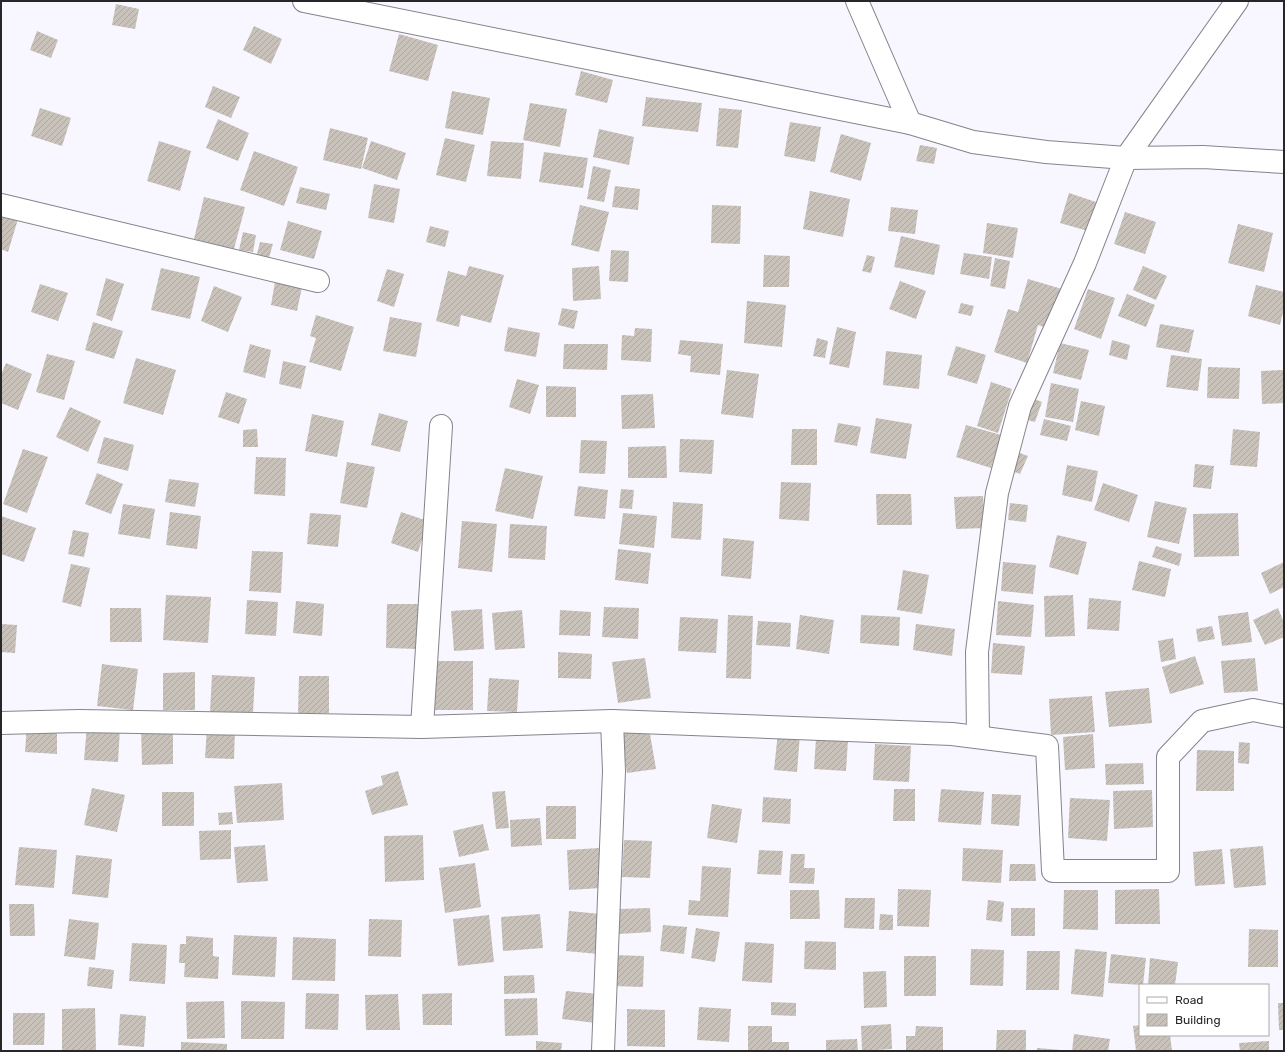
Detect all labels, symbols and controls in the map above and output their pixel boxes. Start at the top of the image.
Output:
legend [1139,984,1269,1036]
text: Road [1175,993,1203,1007]
text: Building [1175,1013,1221,1027]

